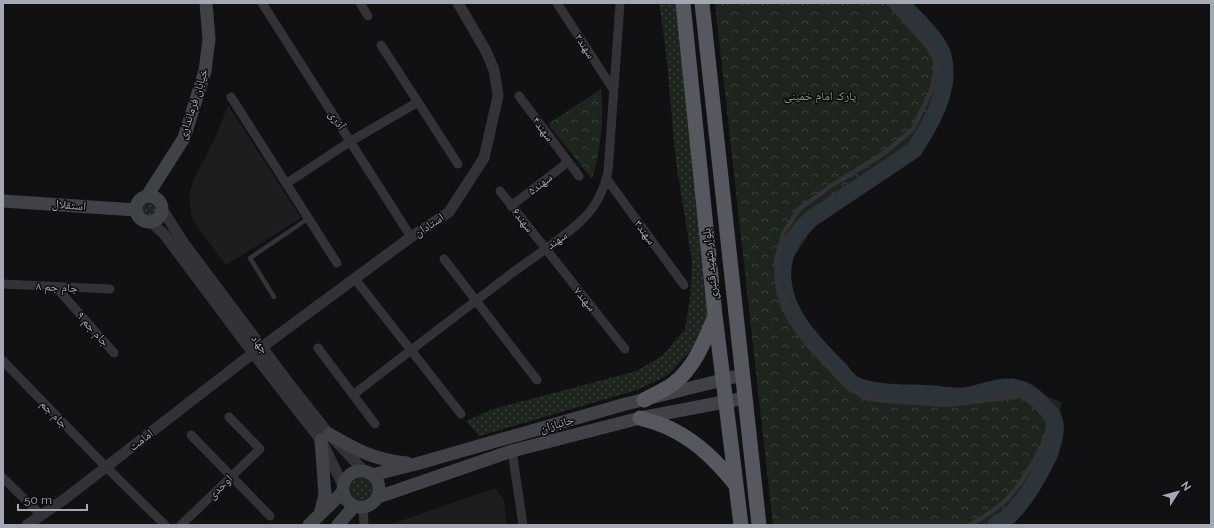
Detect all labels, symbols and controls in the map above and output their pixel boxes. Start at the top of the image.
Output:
street label: سهند۲ [572,31,598,61]
street label: خیابان فرمانداری [175,66,212,141]
park label: پارک امام خمینی [784,89,857,104]
street label: آذری [326,108,349,133]
street label: سهند۴ [529,114,557,144]
street label: سهند۵ [525,170,555,198]
street label: استقلال [51,197,87,213]
street label: سهند۶ [509,205,537,235]
street label: استادان [411,210,447,240]
street label: سهند۳ [631,217,659,247]
street label: بلوار شهید قنبری [699,227,721,301]
street label: سهند [544,228,570,252]
street label: جام جم ۸ [36,279,79,296]
street label: سهند۷ [571,284,599,314]
street label: جام جم ۹ [73,309,113,350]
street label: جهاد [248,332,272,357]
street label: جام جم [37,397,71,432]
street label: جانبازان [538,412,576,436]
street label: امامت [126,426,156,454]
street label: اوحدی [205,472,235,502]
north arrow [1158,472,1198,512]
text: N [1178,479,1193,494]
scale bar [18,486,87,512]
text: 50 m [24,493,52,507]

